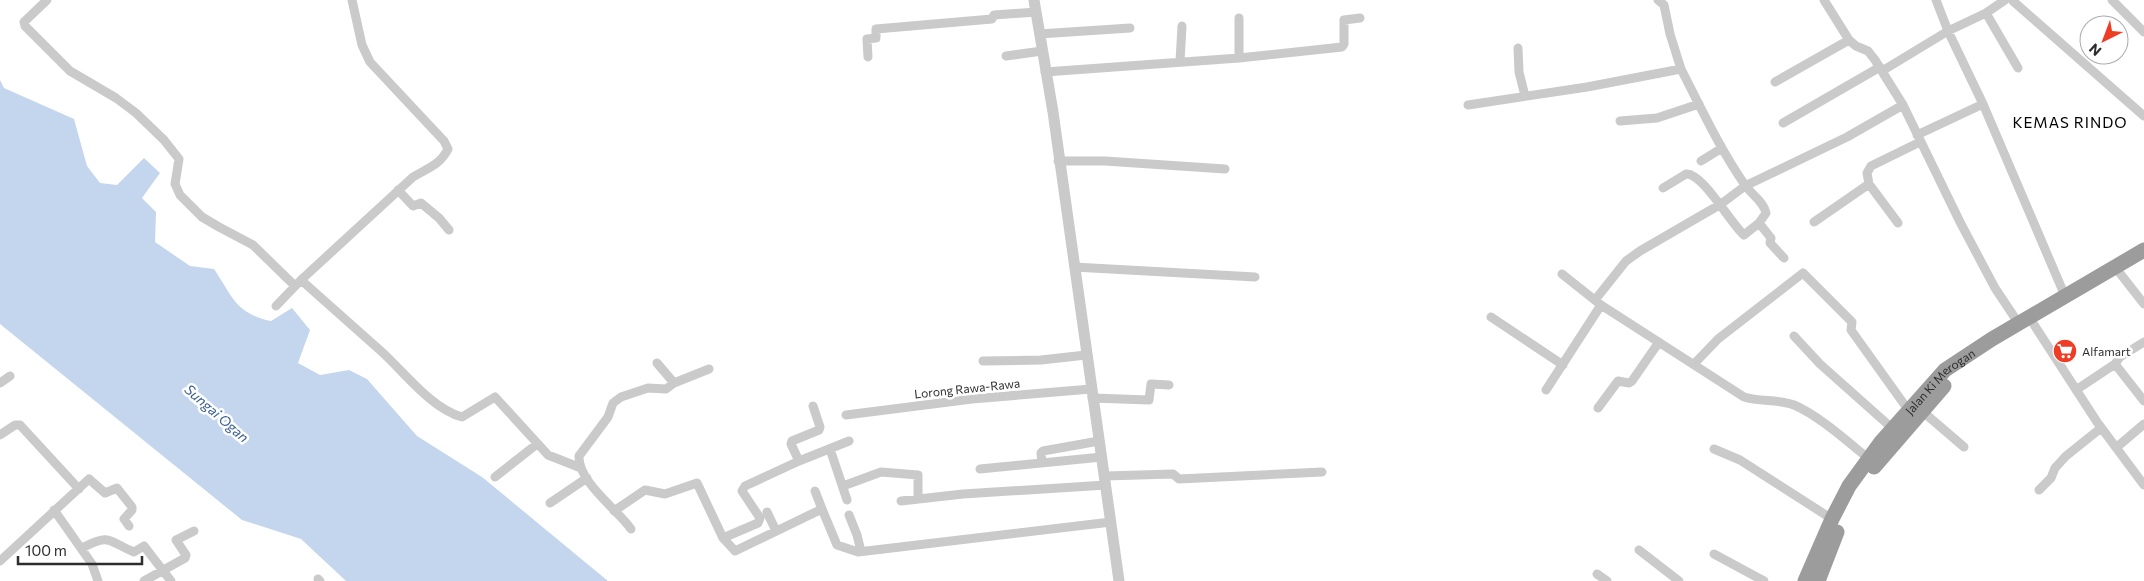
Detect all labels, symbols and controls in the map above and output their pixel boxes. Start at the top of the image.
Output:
north arrow [2079,15,2129,65]
text: N [2085,40,2105,60]
district label: KEMAS RINDO [2012,113,2128,131]
supermarket icon: Alfamart [2052,338,2078,364]
place label: Alfamart [2082,344,2131,358]
street label: Jalan Ki Merogan [1902,345,1977,418]
street label: Lorong Rawa-Rawa [913,375,1021,401]
water label: Sungai Ogan [181,381,253,445]
scale bar [18,534,141,566]
text: 100 m [25,541,67,559]

